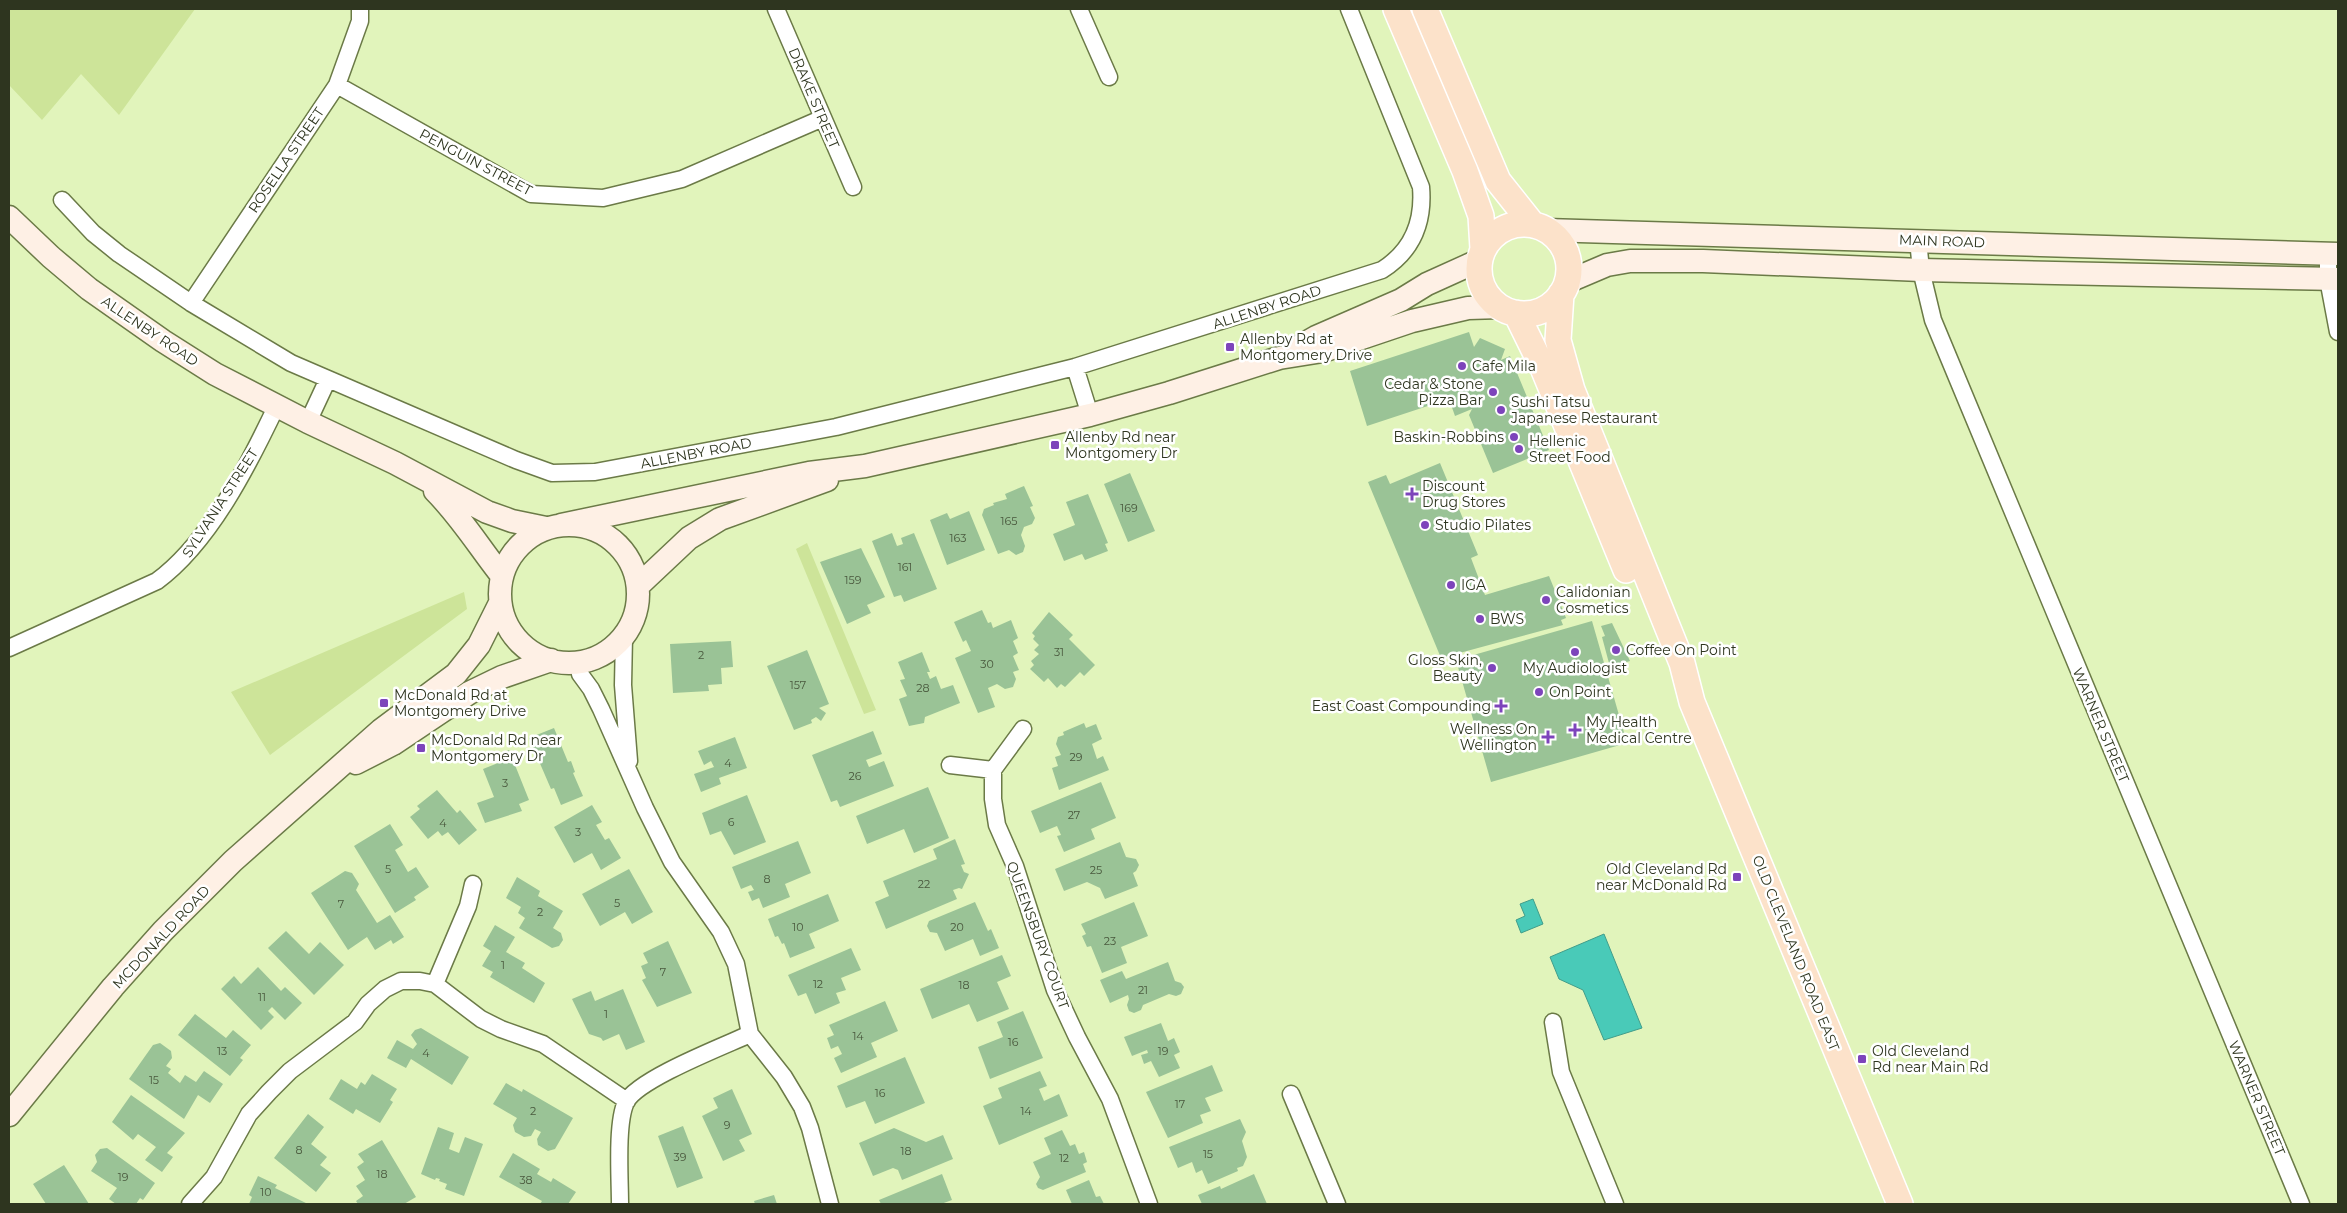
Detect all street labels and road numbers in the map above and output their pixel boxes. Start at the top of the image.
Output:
street label: DRAKE STREET [785,45,843,151]
street label: ROSELLA STREET [244,104,328,216]
street label: PENGUIN STREET [416,125,536,199]
street label: MAIN ROAD [1899,231,1985,251]
street label: ALLENBY ROAD [1210,281,1324,333]
street label: ALLENBY ROAD [98,292,202,370]
street label: ALLENBY ROAD [639,433,753,473]
street label: SYLVANIA STREET [178,445,262,561]
street label: WARNER STREET [2069,665,2133,785]
street label: OLD CLEVELAND ROAD EAST [1748,853,1844,1053]
street label: QUEENSBURY COURT [1003,859,1073,1011]
street label: MCDONALD ROAD [108,882,214,992]
street label: WARNER STREET [2225,1038,2289,1158]

